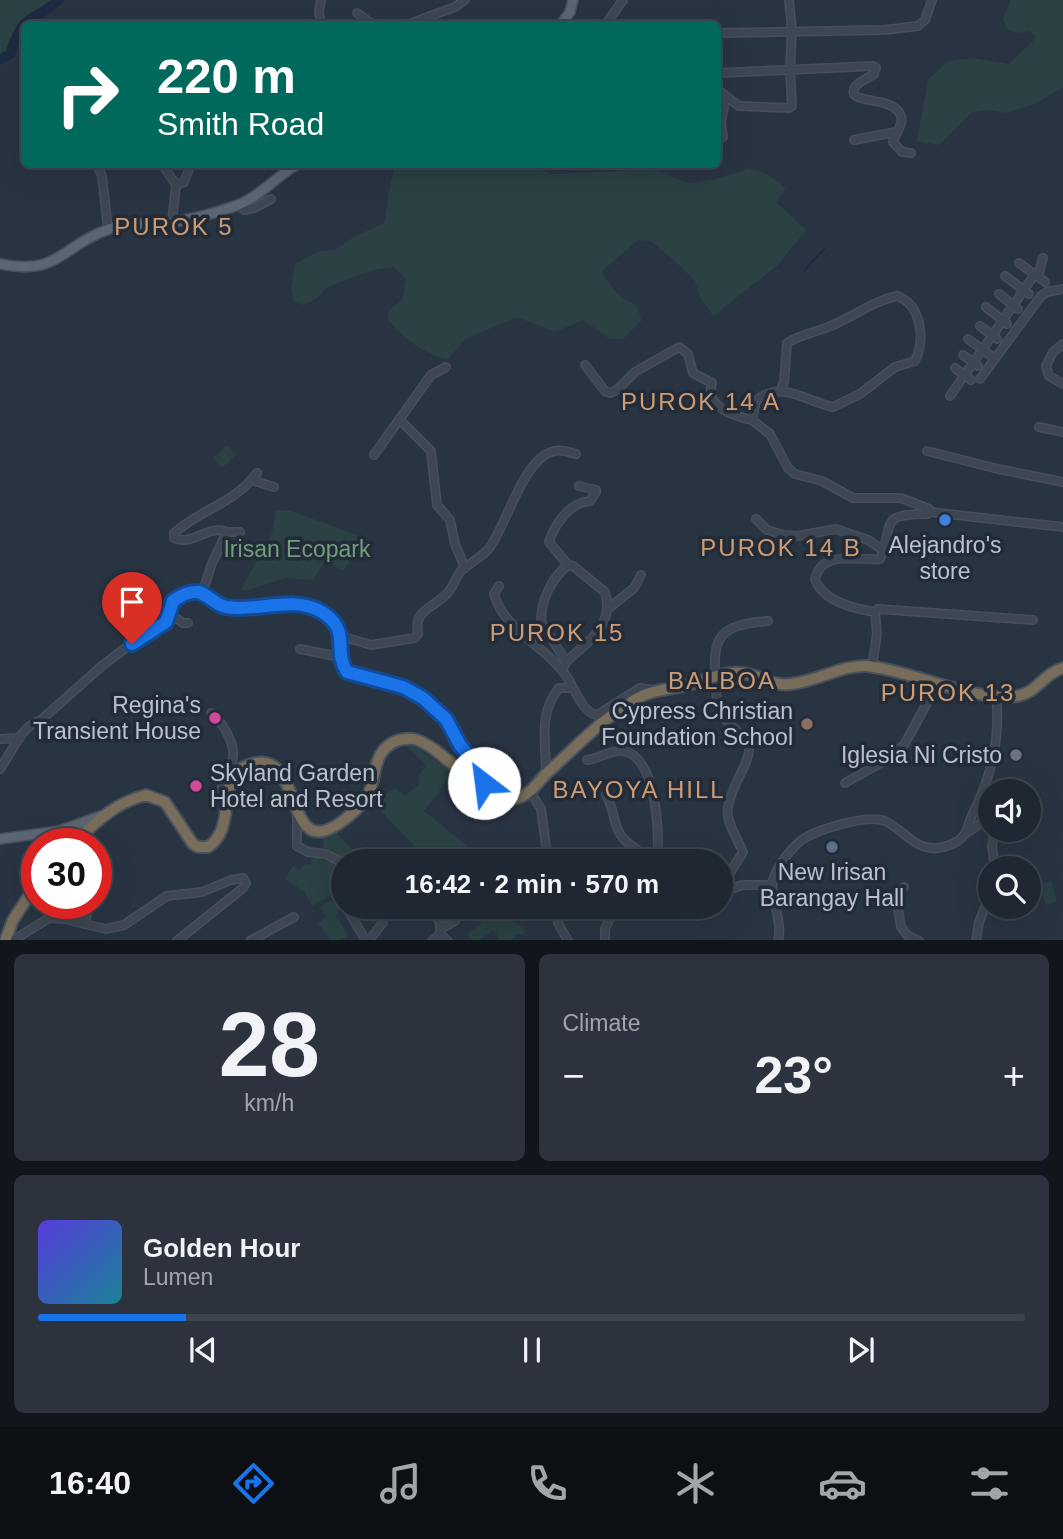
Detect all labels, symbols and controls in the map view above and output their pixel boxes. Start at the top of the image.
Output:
icon: right [42,49,133,140]
text: 220 m [157,49,296,103]
text: Smith Road [157,106,324,142]
district label: PUROK 5 [114,213,234,240]
district label: PUROK 14 A [621,388,781,415]
marker: Alejandro's store [937,512,953,528]
place label: Alejandro's store [888,532,1002,584]
district label: PUROK 14 B [700,534,862,561]
park label: Irisan Ecopark [223,536,371,562]
pin [102,572,162,644]
icon: arrive [113,583,151,621]
district label: PUROK 15 [490,619,624,646]
district label: BALBOA [668,667,776,694]
district label: PUROK 13 [881,679,1015,706]
place label: Regina's Transient House [33,692,201,744]
place label: Cypress Christian Foundation School [601,698,793,750]
marker: Regina's Transient House [207,710,223,726]
marker: Cypress Christian Foundation School [799,716,815,732]
place label: Iglesia Ni Cristo [841,742,1002,768]
position arrow [447,746,521,820]
marker: Iglesia Ni Cristo [1008,747,1024,763]
place label: Skyland Garden Hotel and Resort [210,760,383,812]
district label: BAYOYA HILL [552,776,726,803]
marker: Skyland Garden Hotel and Resort [188,778,204,794]
map controls [978,779,1041,919]
button: sound [978,779,1041,842]
speed limit sign: 30 [21,828,112,919]
marker: New Irisan Barangay Hall [824,839,840,855]
button: search [978,856,1041,919]
place label: New Irisan Barangay Hall [760,859,904,911]
text: 16:42 · 2 min · 570 m [405,869,659,899]
text: 28 [219,994,320,1095]
text: Climate [563,1010,640,1036]
text: 23° [754,1046,833,1104]
text: − [563,1055,585,1097]
text: + [1003,1055,1025,1097]
text: km/h [244,1090,294,1116]
text: Golden Hour [143,1233,300,1263]
text: Lumen [143,1264,213,1290]
icon: previous [184,1331,222,1369]
icon: pause [513,1331,551,1369]
icon: next [842,1331,880,1369]
icon: directions [229,1459,278,1508]
icon: music [376,1459,425,1508]
icon: phone [523,1459,572,1508]
icon: climate [671,1459,720,1508]
icon: car [818,1459,867,1508]
icon: filters [965,1459,1014,1508]
text: 16:40 [49,1465,131,1501]

